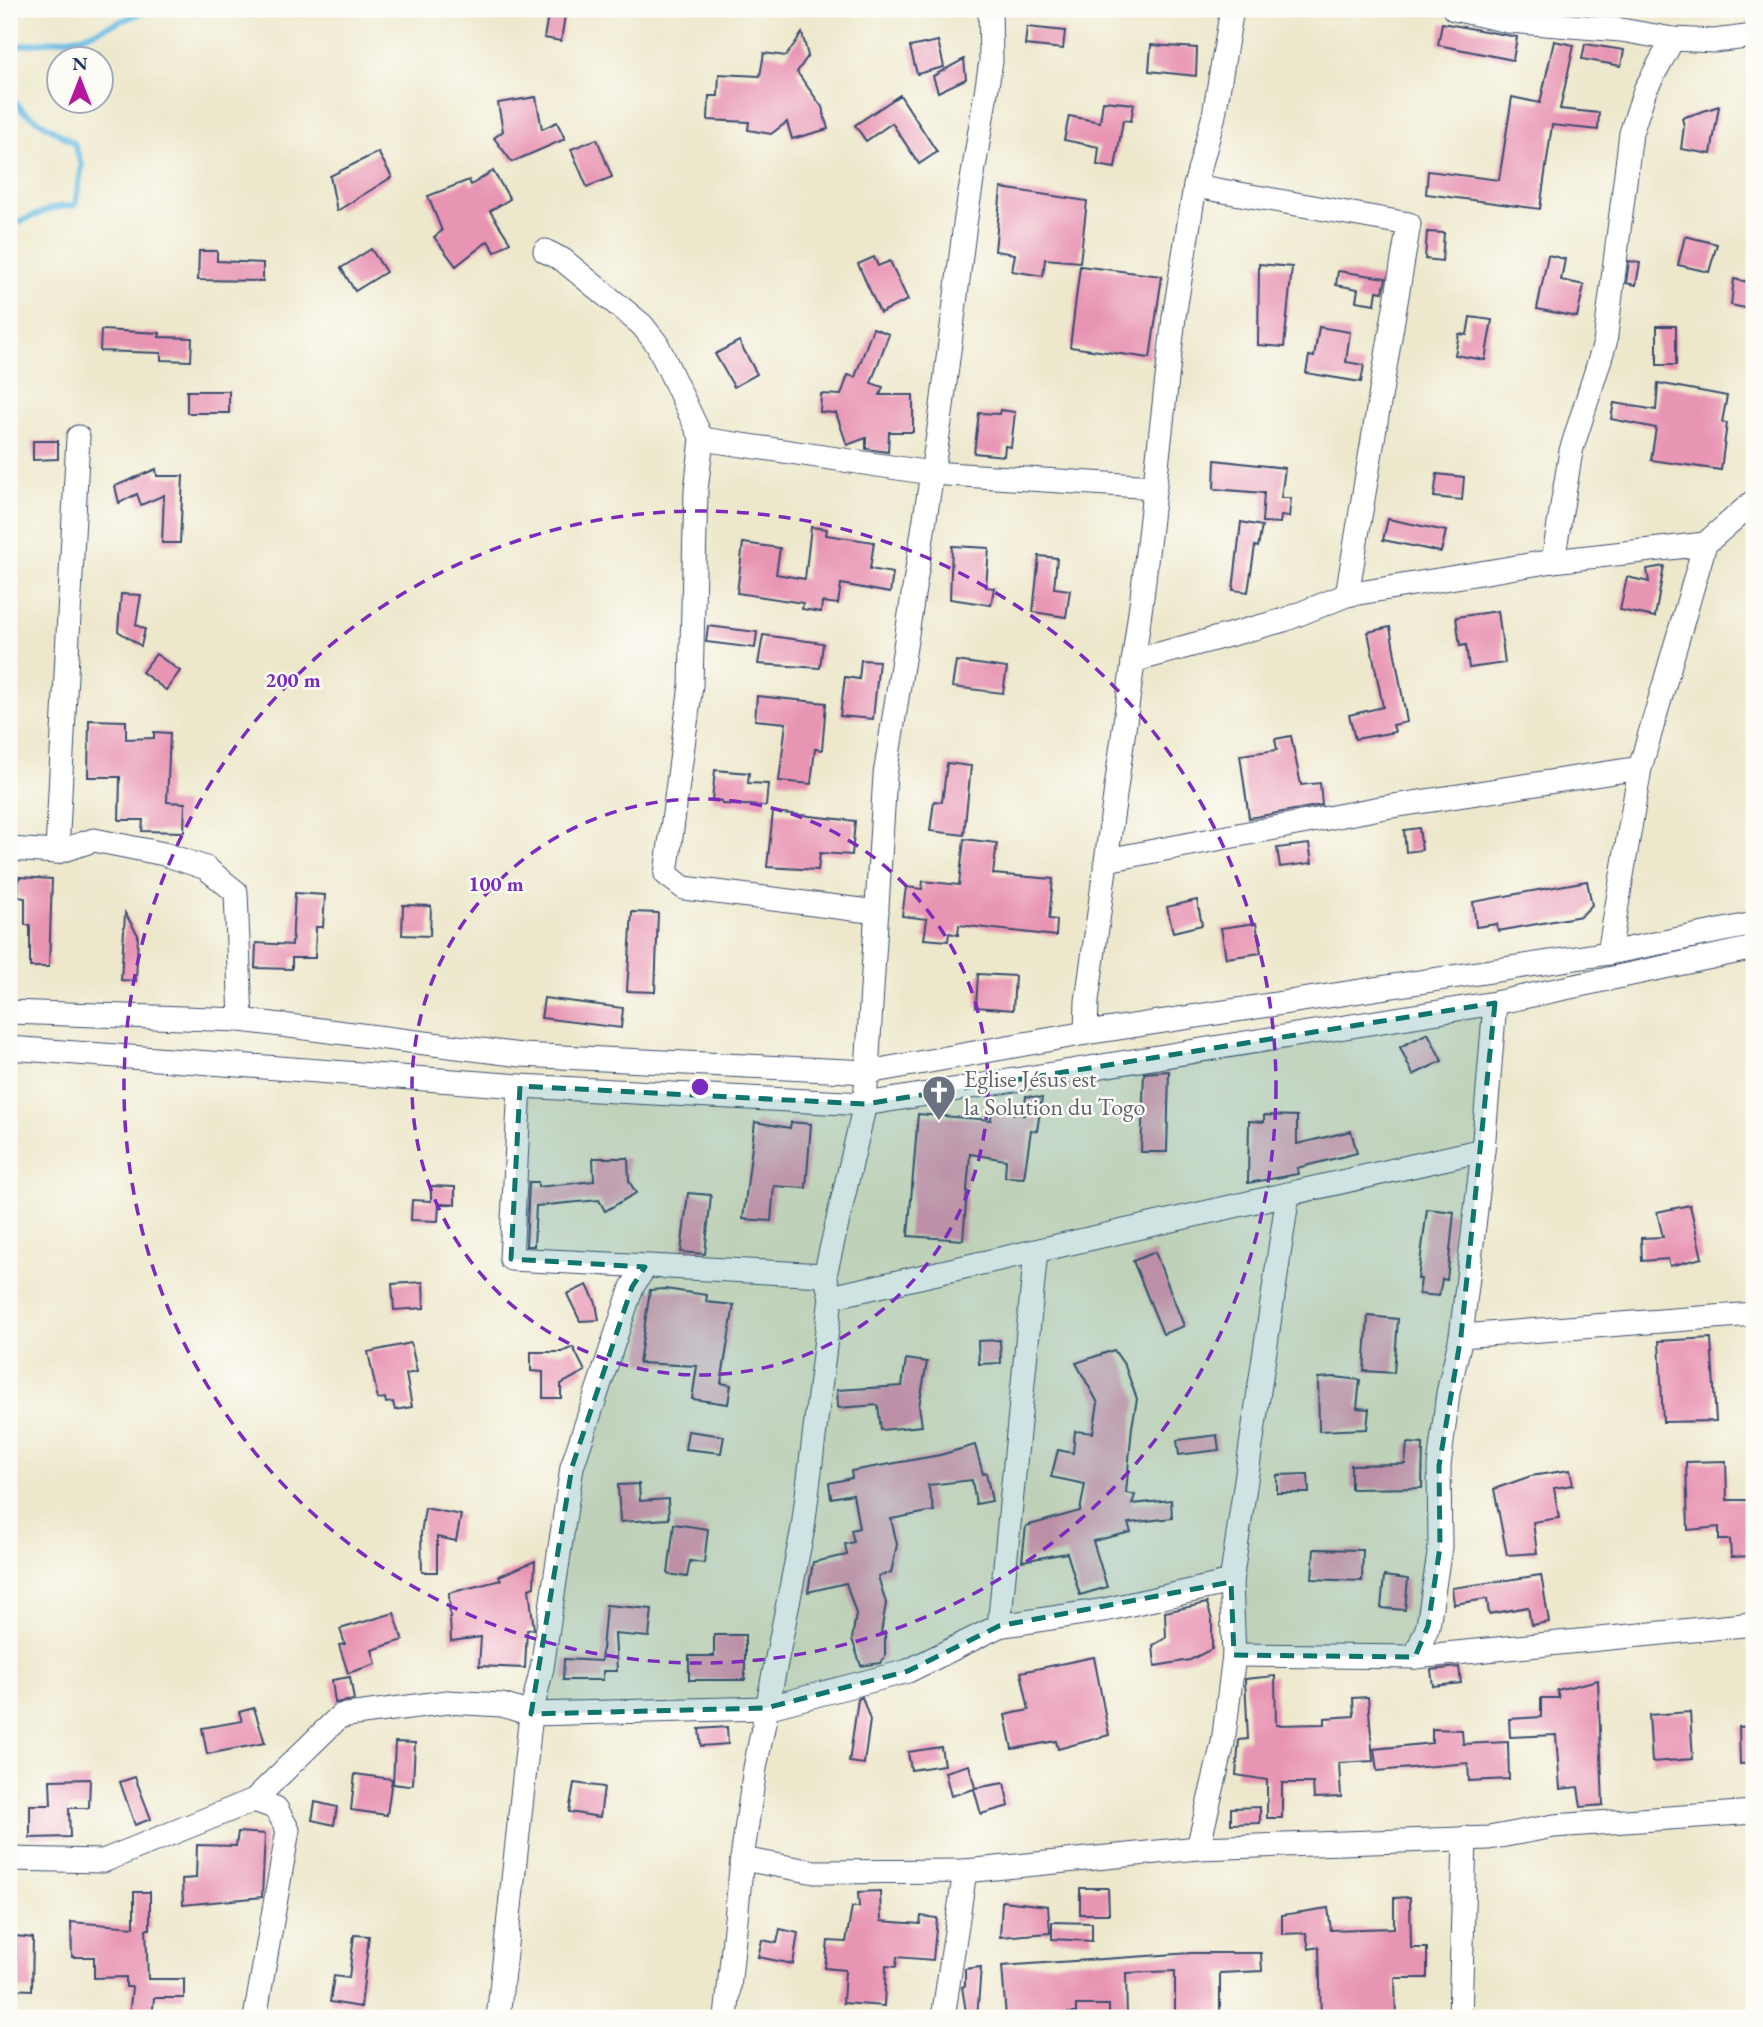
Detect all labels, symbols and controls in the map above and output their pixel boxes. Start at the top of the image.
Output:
north arrow [46,46,116,116]
text: N [72,51,88,76]
text: 200 m [265,666,321,693]
text: 100 m [468,870,524,897]
place label: Eglise Jésus est la Solution du Togo [964,1063,1145,1122]
church icon: Eglise Jésus est la Solution du Togo [920,1073,958,1122]
centre of rings [688,1075,712,1099]

